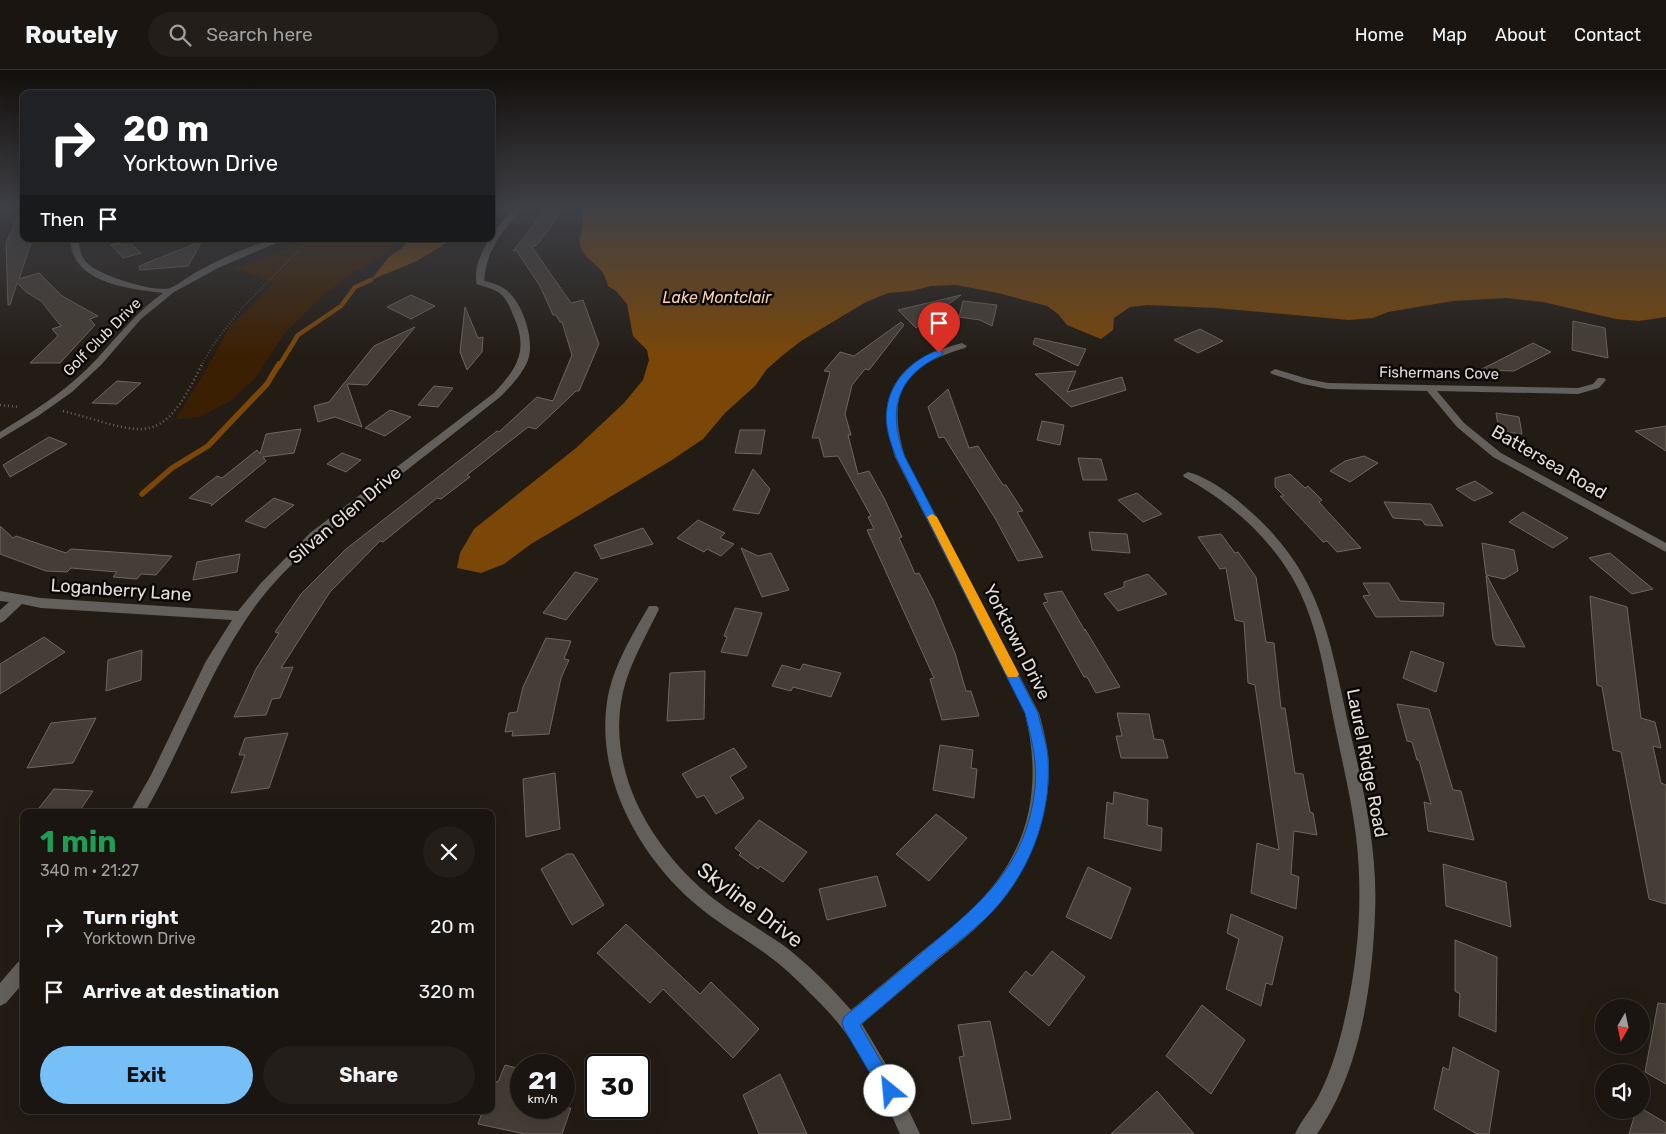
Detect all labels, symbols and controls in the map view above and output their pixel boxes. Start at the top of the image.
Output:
search box [148,12,498,57]
text: Routely [25,21,118,49]
icon: search [166,21,194,49]
text: Search here [206,23,313,46]
text: Home [1355,24,1404,46]
text: Map [1432,24,1467,46]
text: About [1495,24,1546,46]
text: Contact [1574,24,1641,46]
text: 20 m [123,108,209,150]
icon: right [40,110,105,175]
text: Yorktown Drive [123,150,278,177]
icon: arrive [94,205,122,233]
text: Then [40,208,84,231]
water label: Lake Montclair [663,288,772,307]
street label: Golf Club Drive [59,294,145,380]
pin [918,302,960,353]
icon: arrive [925,309,953,337]
street label: Fishermans Cove [1379,363,1499,383]
street label: Battersea Road [1488,420,1610,504]
street label: Silvan Glen Drive [284,462,406,568]
street label: Loganberry Lane [50,574,192,606]
street label: Yorktown Drive [978,581,1056,703]
street label: Laurel Ridge Road [1342,687,1392,839]
text: 1 min [40,824,117,860]
button: close [423,826,475,878]
street label: Skyline Drive [693,857,808,952]
text: 340 m · 21:27 [40,861,139,880]
text: Turn right [83,906,178,929]
icon: right [40,913,68,941]
text: 20 m [430,915,475,938]
text: Yorktown Drive [83,929,196,948]
icon: arrive [40,978,68,1006]
text: Arrive at destination [83,980,279,1003]
text: 320 m [419,980,475,1003]
north arrow [1595,999,1650,1054]
map controls [1595,999,1650,1119]
button: Exit [40,1046,253,1104]
button: Share [263,1046,475,1104]
speed limit sign: 30 [585,1054,650,1119]
position arrow [863,1064,915,1116]
button: sound [1595,1064,1650,1119]
text: 21 [528,1066,557,1095]
text: km/h [528,1092,557,1106]

